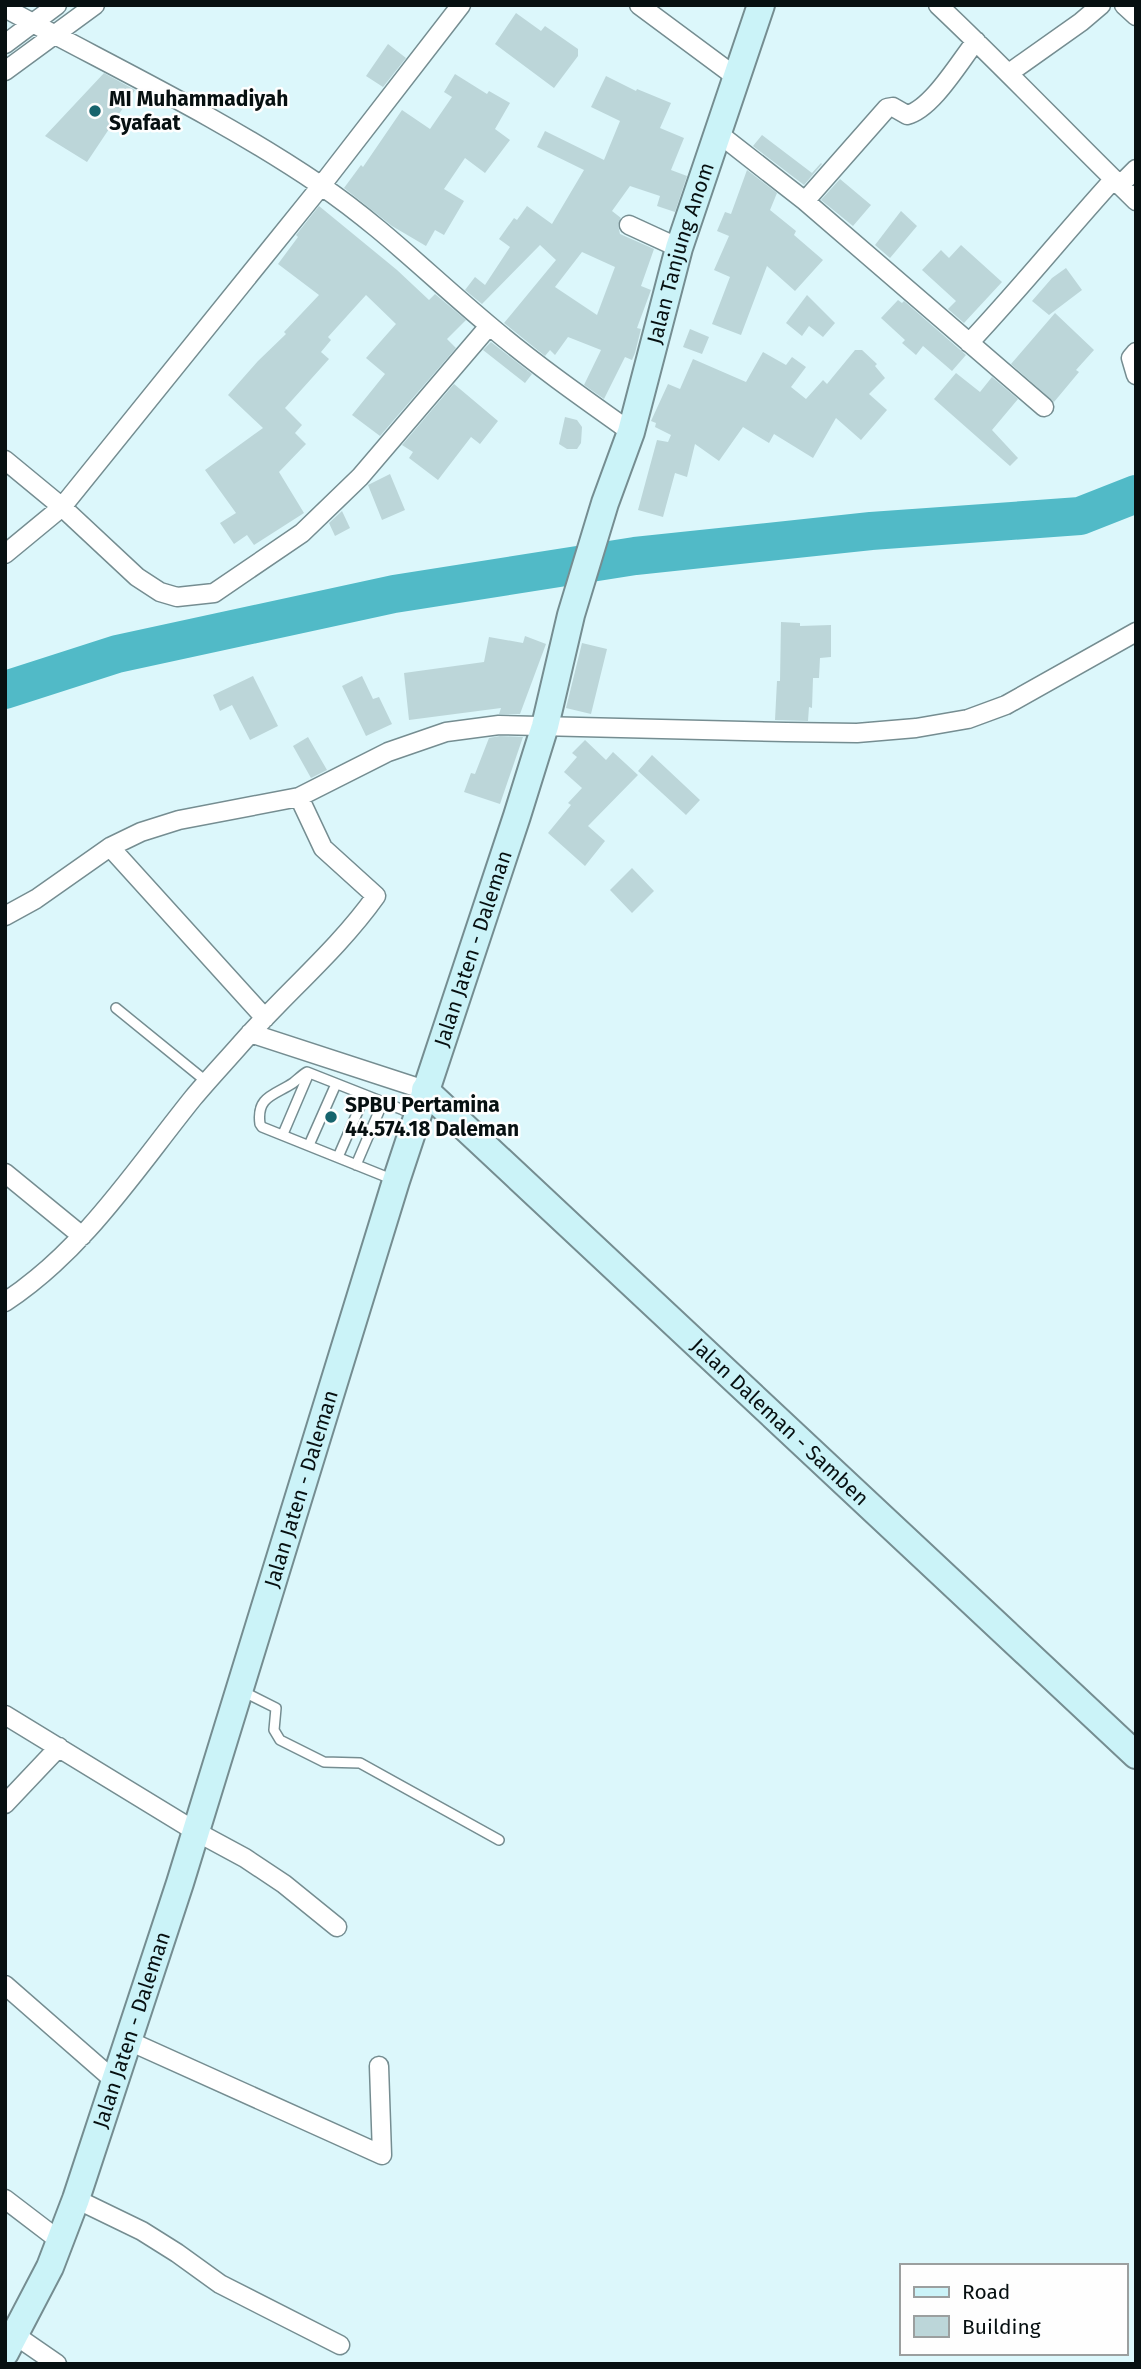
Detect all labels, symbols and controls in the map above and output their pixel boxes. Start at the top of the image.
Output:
place label: MI Muhammadiyah Syafaat [109,86,288,136]
marker: MI Muhammadiyah Syafaat [87,103,103,119]
street label: Jalan Tanjung Anom [642,159,720,347]
street label: Jalan Jaten - Daleman [428,847,518,1050]
place label: SPBU Pertamina 44.574.18 Daleman [345,1092,519,1142]
marker: SPBU Pertamina 44.574.18 Daleman [323,1109,339,1125]
street label: Jalan Daleman - Samben [686,1333,874,1511]
street label: Jalan Jaten - Daleman [259,1387,344,1591]
street label: Jalan Jaten - Daleman [87,1928,176,2131]
legend [900,2264,1127,2355]
text: Road [962,2279,1010,2305]
text: Building [962,2314,1041,2340]

